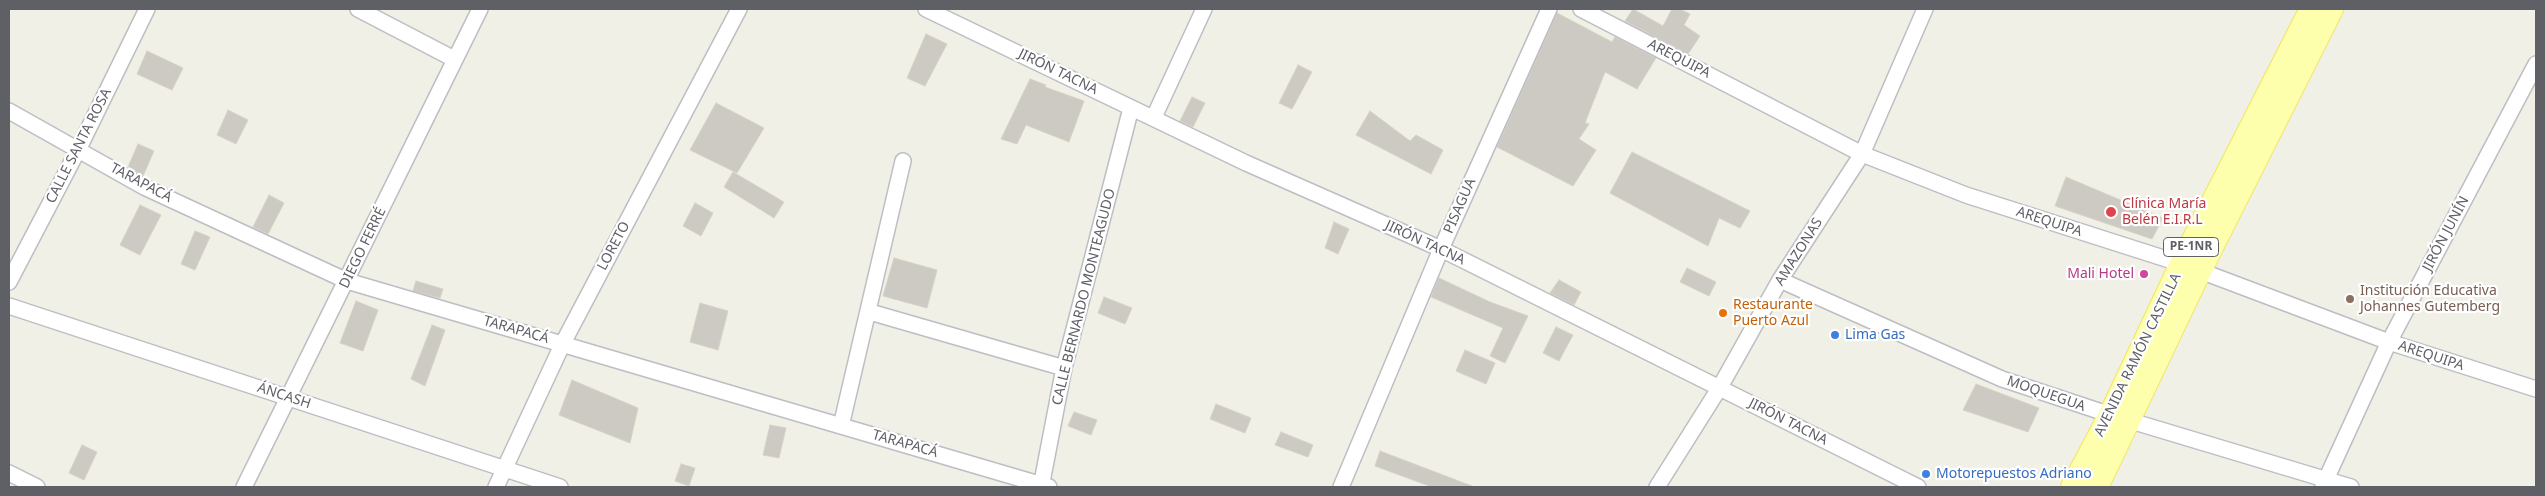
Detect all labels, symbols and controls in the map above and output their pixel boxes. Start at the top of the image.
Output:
street label: AREQUIPA [1645,36,1713,82]
street label: JIRÓN TACNA [1015,46,1101,98]
street label: CALLE SANTA ROSA [43,86,115,206]
street label: TARAPACÁ [107,160,175,206]
street label: PISAGUA [1440,176,1480,236]
street label: CALLE BERNARDO MONTEAGUDO [1049,187,1119,407]
street label: JIRÓN JUNÍN [2419,194,2473,274]
place label: Clínica María Belén E.I.R.L [2122,196,2206,228]
street label: AREQUIPA [2014,203,2084,241]
street label: DIEGO FERRÉ [336,205,390,291]
marker: Clínica María Belén E.I.R.L [2104,205,2118,219]
street label: AMAZONAS [1772,215,1826,289]
street label: JIRÓN TACNA [1382,217,1468,269]
street label: LORETO [594,219,634,273]
road number: PE-1NR [2164,238,2218,256]
place label: Mali Hotel [2067,266,2134,282]
marker: Mali Hotel [2138,268,2150,280]
street label: AVENIDA RAMÓN CASTILLA [2091,271,2185,439]
place label: Institución Educativa Johannes Gutemberg [2360,283,2500,316]
marker: Institución Educativa Johannes Gutemberg [2344,293,2356,305]
place label: Restaurante Puerto Azul [1733,297,1813,330]
marker: Restaurante Puerto Azul [1717,307,1729,319]
street label: TARAPACÁ [481,313,551,347]
place label: Lima Gas [1845,327,1905,343]
marker: Lima Gas [1829,329,1841,341]
street label: AREQUIPA [2396,337,2466,375]
street label: MOQUEGUA [2005,373,2087,415]
street label: ÁNCASH [255,379,313,413]
street label: JIRÓN TACNA [1746,395,1830,449]
street label: TARAPACÁ [870,427,940,461]
place label: Motorepuestos Adriano [1936,466,2092,482]
marker: Motorepuestos Adriano [1920,468,1932,480]

